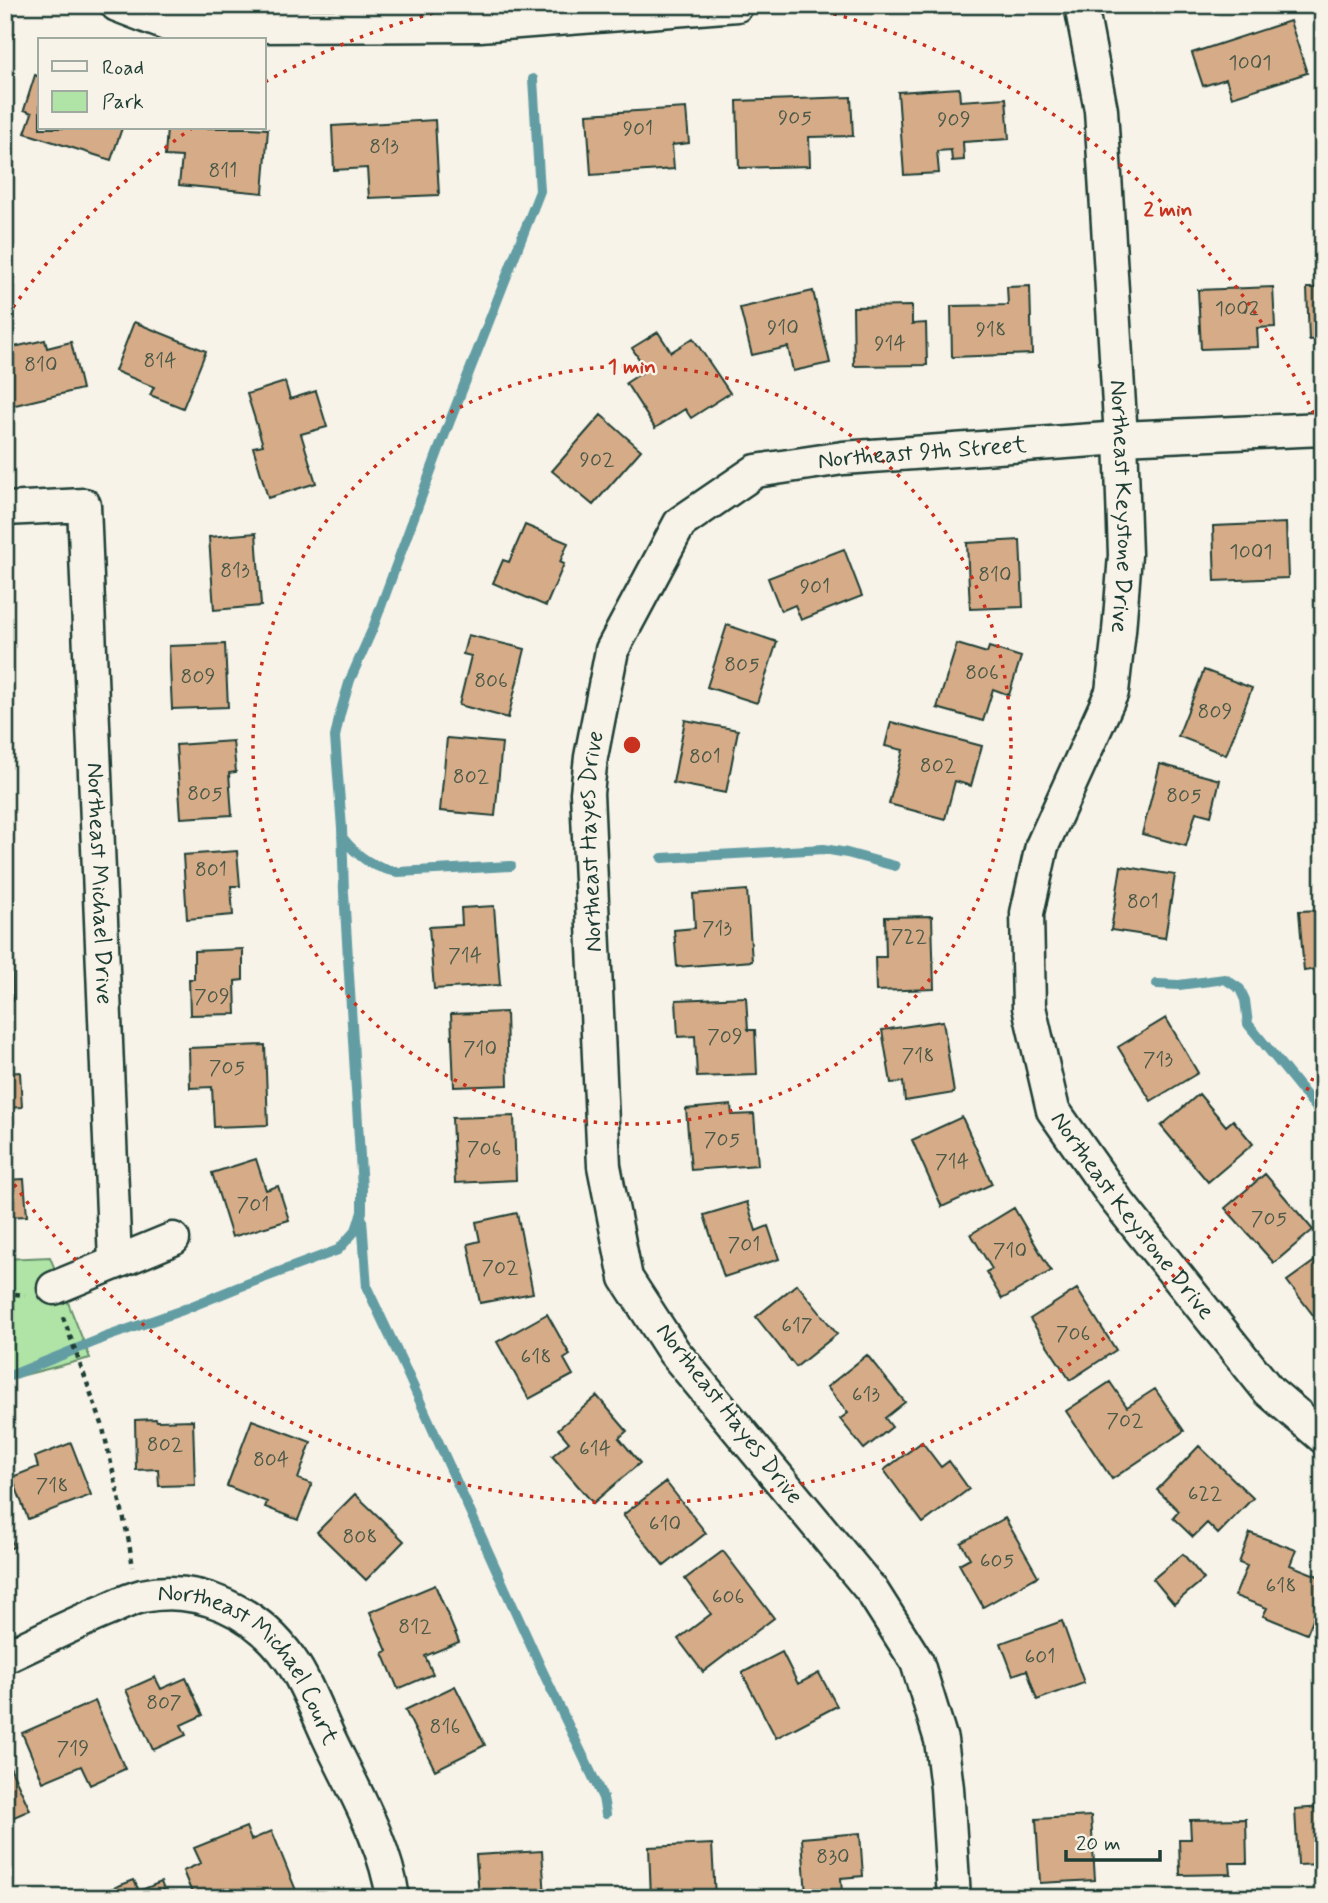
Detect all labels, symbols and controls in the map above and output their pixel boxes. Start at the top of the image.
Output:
legend [38,38,266,130]
house number: 1001 [1228,49,1272,77]
text: Road [102,54,144,82]
text: Park [102,88,144,116]
house number: 905 [778,104,812,132]
house number: 909 [937,106,971,134]
house number: 901 [623,115,653,143]
house number: 813 [369,133,399,161]
house number: 811 [208,157,238,185]
text: 2 min [1143,196,1193,224]
house number: 1002 [1215,295,1259,323]
house number: 910 [767,314,799,342]
house number: 918 [976,316,1006,344]
house number: 914 [874,330,906,358]
house number: 814 [143,347,177,375]
house number: 810 [24,351,58,379]
text: 1 min [608,353,656,381]
street label: Northeast Keystone Drive [1102,379,1141,634]
street label: Northeast 9th Street [815,429,1028,477]
house number: 902 [580,446,614,474]
house number: 1001 [1229,538,1273,566]
house number: 813 [220,557,250,585]
house number: 810 [978,561,1012,589]
house number: 901 [800,573,830,601]
house number: 805 [724,651,760,679]
house number: 806 [965,659,999,687]
house number: 809 [181,663,215,691]
house number: 806 [474,667,508,695]
house number: 809 [1198,698,1232,726]
street label: Northeast Hayes Drive [571,728,611,953]
centre of rings [620,733,644,757]
house number: 801 [689,743,721,771]
house number: 802 [920,752,956,780]
street label: Northeast Michael Drive [79,762,120,1005]
house number: 802 [453,763,489,791]
house number: 805 [187,780,223,808]
house number: 805 [1166,782,1202,810]
house number: 801 [195,856,227,884]
house number: 801 [1127,888,1159,916]
house number: 713 [702,915,733,943]
house number: 722 [891,923,927,951]
house number: 714 [448,942,482,970]
house number: 709 [194,983,230,1011]
house number: 709 [707,1023,743,1051]
house number: 710 [463,1035,497,1063]
house number: 718 [901,1042,935,1070]
house number: 713 [1143,1046,1174,1074]
house number: 705 [209,1054,245,1082]
street label: Northeast Keystone Drive [1043,1105,1222,1326]
house number: 705 [704,1126,740,1154]
house number: 706 [467,1135,501,1163]
house number: 714 [935,1148,969,1176]
house number: 701 [237,1191,269,1219]
house number: 705 [1251,1205,1287,1233]
house number: 701 [728,1231,760,1259]
house number: 710 [993,1237,1027,1265]
house number: 702 [481,1254,519,1282]
house number: 617 [781,1312,813,1340]
street label: Northeast Hayes Drive [648,1317,810,1511]
house number: 706 [1056,1320,1090,1348]
house number: 618 [520,1343,552,1371]
house number: 613 [852,1381,881,1409]
house number: 702 [1106,1407,1144,1435]
house number: 802 [147,1431,183,1459]
house number: 614 [579,1435,611,1463]
house number: 804 [253,1446,289,1474]
house number: 718 [35,1472,69,1500]
house number: 622 [1188,1480,1222,1508]
house number: 610 [649,1510,681,1538]
house number: 808 [342,1523,378,1551]
house number: 605 [980,1547,1014,1575]
house number: 618 [1265,1572,1297,1600]
street label: Northeast Michael Court [157,1578,346,1750]
house number: 606 [712,1583,744,1611]
house number: 812 [398,1613,432,1641]
house number: 601 [1025,1643,1055,1671]
house number: 807 [146,1689,182,1717]
house number: 816 [430,1713,460,1741]
house number: 719 [57,1735,89,1763]
scale bar [1066,1819,1160,1863]
text: 20 m [1076,1830,1121,1858]
house number: 830 [816,1843,850,1871]

